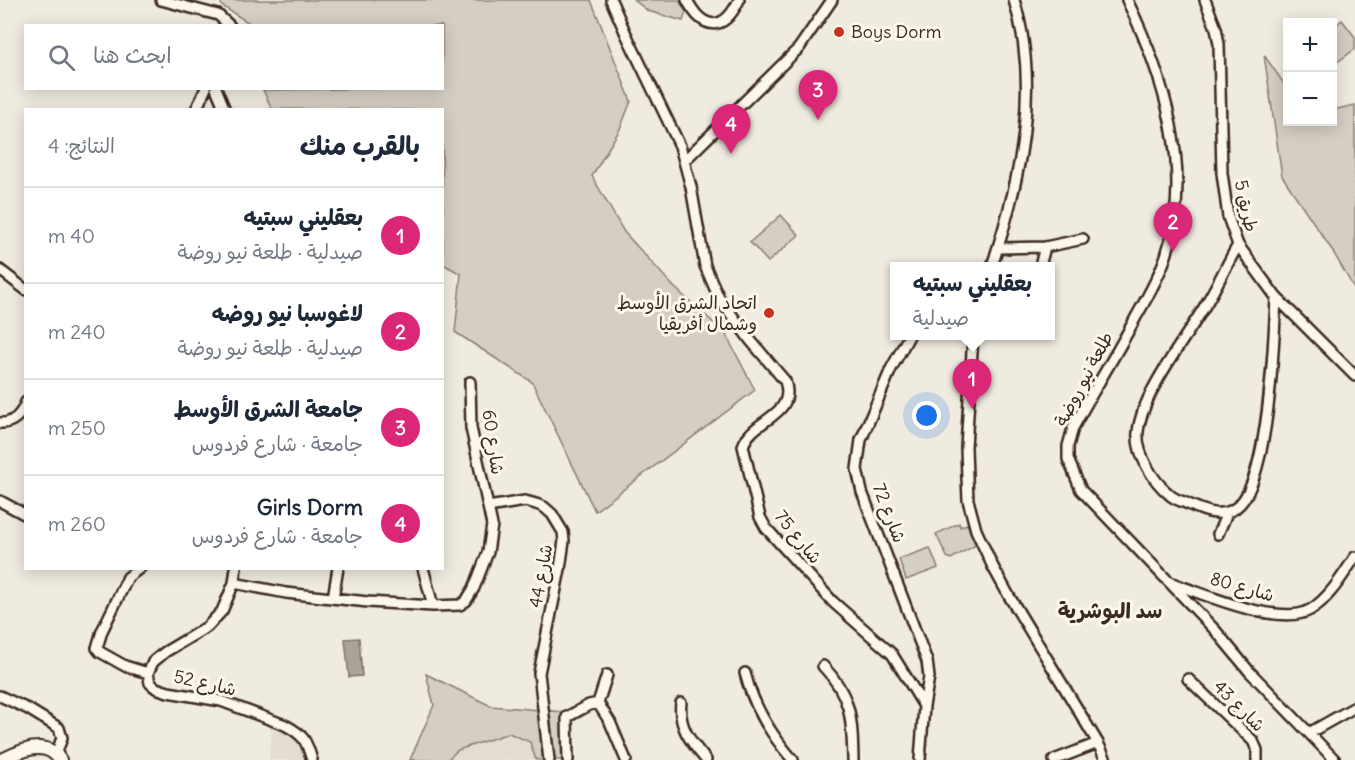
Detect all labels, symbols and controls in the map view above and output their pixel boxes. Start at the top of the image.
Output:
map controls [1283,18,1337,126]
button: + [1283,18,1337,72]
place label: Boys Dorm [851,20,942,43]
search box [24,24,444,90]
marker: Boys Dorm [832,25,846,39]
icon: search [45,41,78,74]
text: ابحث هنا [93,41,172,69]
pin: 3 [798,70,838,120]
button: − [1283,72,1337,126]
pin: 4 [712,104,750,154]
text: بالقرب منك [300,129,420,162]
text: النتائج: 4 [48,133,115,158]
street label: طريق 5 [1230,178,1263,234]
pin: 2 [1154,202,1192,252]
text: بعقليني سبتيه [244,203,363,231]
text: 40 m [48,223,95,248]
text: 1 [397,223,404,248]
text: صيدلية · طلعة نيو روضة [178,239,363,264]
popup [890,262,1055,340]
text: بعقليني سبتيه [913,269,1032,297]
place label: اتحاد الشرق الأوسط وشمال أفريقيا [617,291,757,335]
text: لاغوسبا نيو روضه [212,299,363,327]
text: صيدلية [913,305,969,330]
marker: اتحاد الشرق الأوسط وشمال أفريقيا [762,306,776,320]
text: 240 m [48,319,106,344]
text: 2 [395,319,406,344]
street label: طلعة نيو روضة [1049,328,1118,430]
text: صيدلية · طلعة نيو روضة [178,335,363,360]
pin: 1 [952,360,992,409]
text: جامعة الشرق الأوسط [174,395,363,423]
your location [912,401,941,430]
street label: شارع 60 [477,408,509,476]
text: 250 m [48,415,106,440]
text: 3 [395,415,406,440]
text: جامعة · شارع فردوس [192,431,363,456]
street label: شارع 72 [867,480,911,546]
text: Girls Dorm [257,493,363,521]
street label: شارع 75 [769,505,827,569]
text: 260 m [48,511,106,536]
text: 4 [395,511,406,536]
text: جامعة · شارع فردوس [192,523,363,548]
street label: شارع 44 [524,542,558,610]
street label: شارع 80 [1207,566,1277,608]
district label: سد البوشرية [1058,597,1162,625]
street label: شارع 52 [171,664,239,702]
street label: شارع 43 [1208,675,1270,737]

